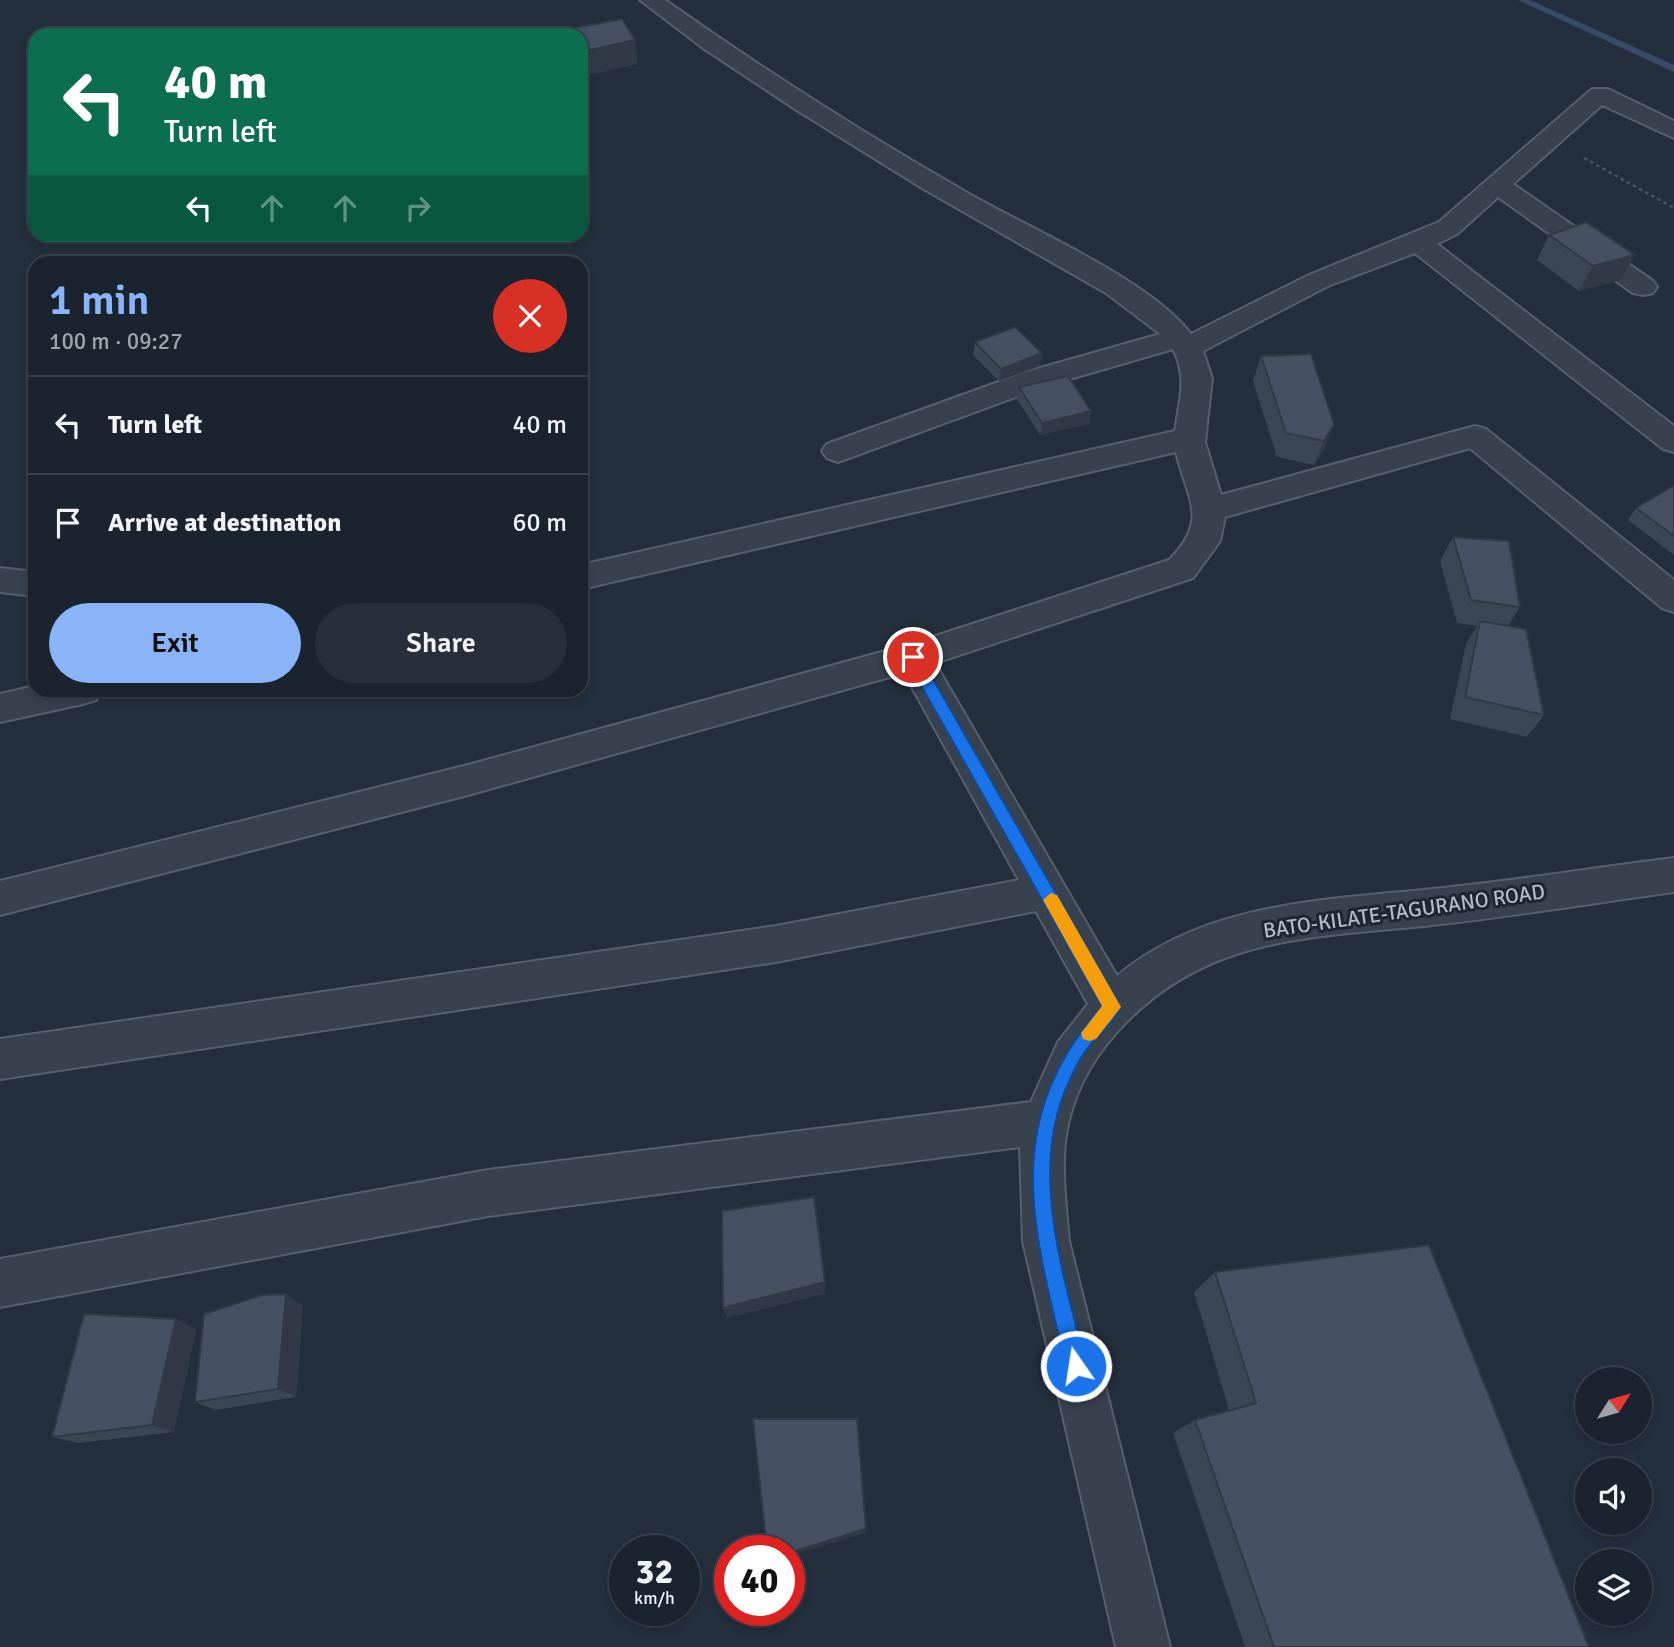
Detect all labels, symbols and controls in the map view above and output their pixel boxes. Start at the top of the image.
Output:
text: 40 m [164,52,267,112]
icon: left [49,56,140,147]
text: Turn left [164,112,277,151]
icon: left [180,189,218,227]
icon: ahead [253,189,291,227]
icon: ahead [326,189,364,227]
icon: right [399,189,437,227]
text: 1 min [49,275,150,326]
button: close [493,279,567,353]
text: 100 m · 09:27 [49,327,183,356]
icon: left [49,406,87,444]
text: Turn left [108,409,202,441]
text: 40 m [512,409,567,441]
icon: arrive [49,504,87,542]
text: Arrive at destination [108,507,341,539]
text: 60 m [512,507,567,539]
button: Exit [49,603,301,683]
button: Share [315,603,567,683]
pin [883,627,943,687]
icon: arrive [894,638,932,676]
street label: BATO-KILATE-TAGURANO ROAD [1261,878,1547,944]
position arrow [1039,1329,1113,1403]
north arrow [1575,1367,1652,1444]
map controls [1575,1367,1652,1626]
button: sound [1575,1458,1652,1535]
speed limit sign: 40 [714,1535,805,1626]
button: layers [1575,1549,1652,1626]
text: 32 [636,1550,673,1593]
text: km/h [634,1587,675,1609]

